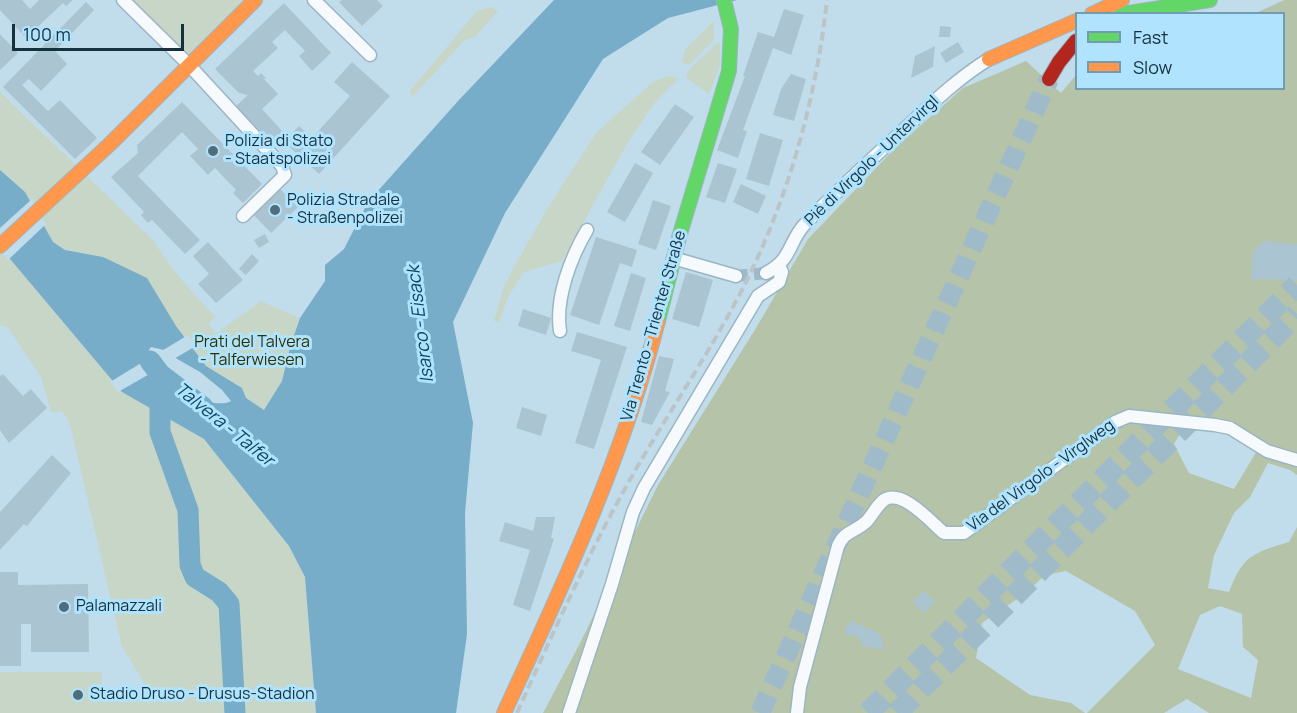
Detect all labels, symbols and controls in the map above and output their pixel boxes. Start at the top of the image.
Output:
scale bar [15,12,188,50]
legend [1075,12,1285,90]
text: 100 m [23,22,71,46]
text: Fast [1133,25,1168,49]
text: Slow [1133,55,1172,79]
street label: Piè di Virgolo - Untervirgl [801,92,943,230]
place label: Polizia di Stato - Staatspolizei [225,132,333,170]
marker: Polizia di Stato - Staatspolizei [206,144,220,158]
place label: Polizia Stradale - Straßenpolizei [287,191,403,229]
marker: Polizia Stradale - Straßenpolizei [268,203,282,217]
street label: Via Trento - Trienter Straße [618,228,690,424]
water label: Isarco - Eisack [403,264,439,384]
park label: Prati del Talvera - Talferwiesen [194,333,310,371]
water label: Talvera - Talfer [170,379,278,471]
street label: Via del Virgolo - Virglweg [964,416,1118,536]
place label: Palamazzali [76,597,162,617]
marker: Palamazzali [57,600,71,614]
place label: Stadio Druso - Drusus-Stadion [90,685,314,705]
marker: Stadio Druso - Drusus-Stadion [71,688,85,702]

